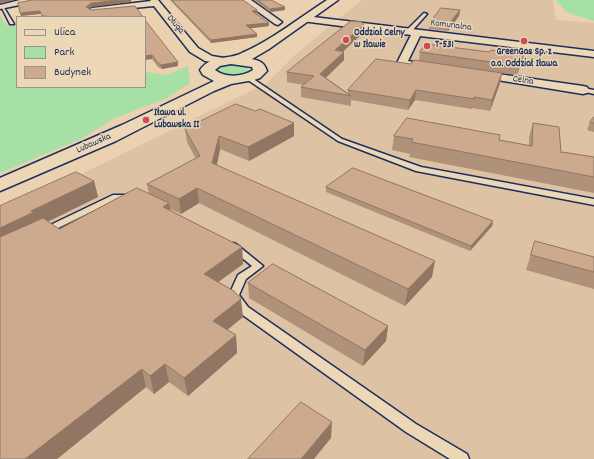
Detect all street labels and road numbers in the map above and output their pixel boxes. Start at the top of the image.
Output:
street label: Długa [164,13,186,37]
street label: Komunalna [430,18,472,34]
street label: Celna [512,74,534,88]
street label: Lubawska [75,131,113,157]

